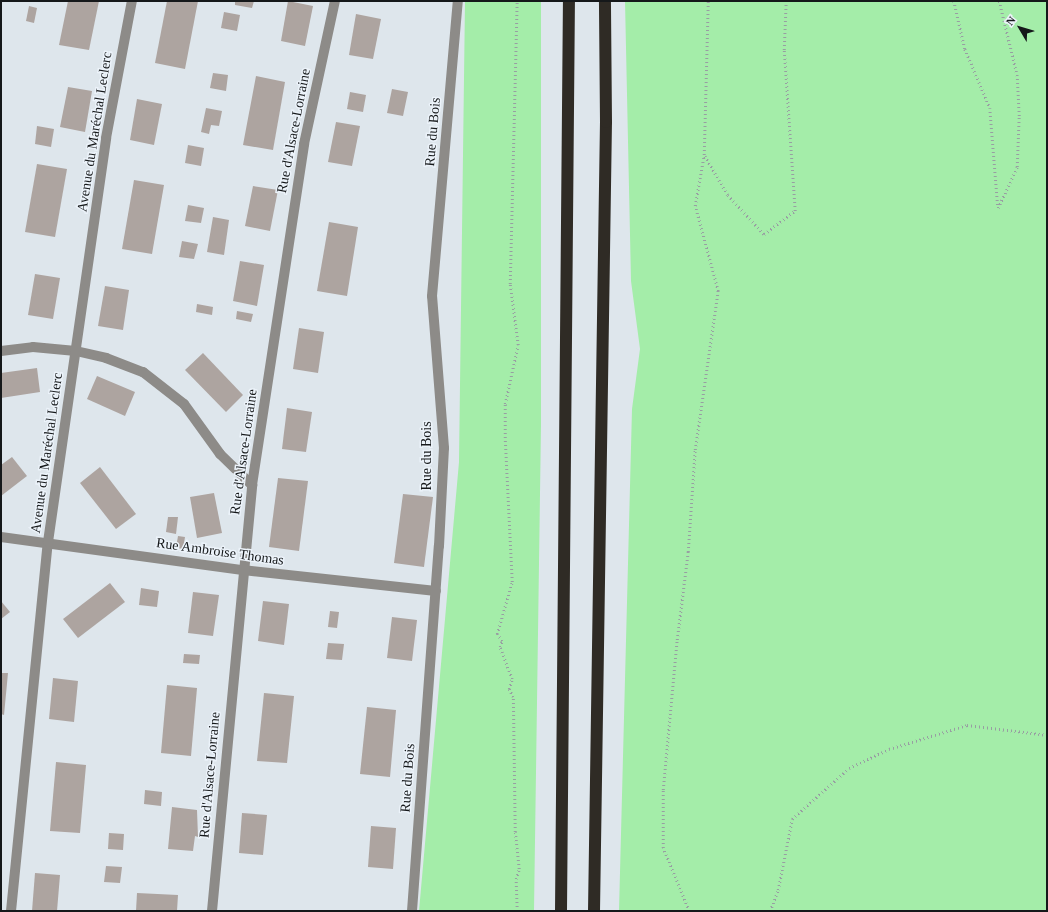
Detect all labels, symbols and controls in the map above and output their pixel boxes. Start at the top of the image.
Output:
north arrow [1000,8,1040,48]
text: N [1003,14,1018,27]
street label: Avenue du Maréchal Leclerc [74,51,116,213]
street label: Rue d'Alsace-Lorraine [274,67,314,195]
street label: Rue du Bois [422,97,444,167]
street label: Avenue du Maréchal Leclerc [27,372,67,534]
street label: Rue d'Alsace-Lorraine [227,388,261,516]
street label: Rue du Bois [419,421,435,491]
street label: Rue Ambroise Thomas [155,535,285,569]
street label: Rue d'Alsace-Lorraine [196,711,224,839]
street label: Rue du Bois [397,743,419,813]

